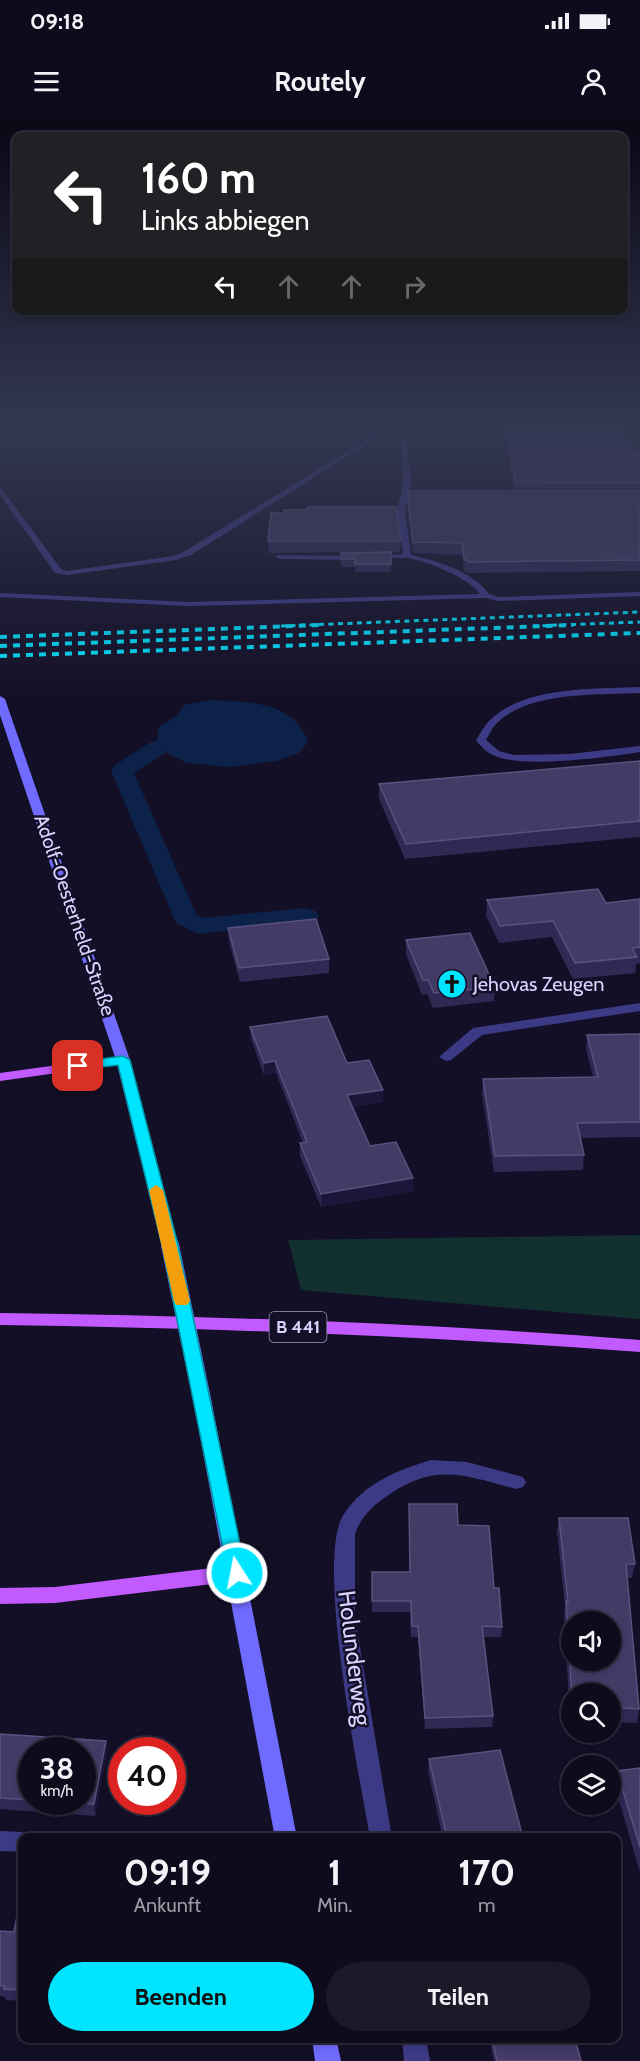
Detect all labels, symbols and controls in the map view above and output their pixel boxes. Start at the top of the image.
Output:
text: 09:18 [30,8,84,35]
icon: menu [30,65,63,98]
text: Routely [274,65,366,98]
icon: person [577,65,610,98]
text: 160 m [141,152,256,204]
icon: left [42,156,120,234]
text: Links abbiegen [141,204,310,237]
icon: left [209,270,242,303]
icon: ahead [272,270,305,303]
icon: ahead [335,270,368,303]
icon: right [398,270,431,303]
street label: Adolf-Oesterheld-Straße [29,811,121,1019]
church icon: Jehovas Zeugen [436,968,468,1000]
place label: Jehovas Zeugen [472,972,604,996]
pin [52,1040,103,1091]
icon: arrive [61,1049,94,1082]
road number: B 441 [270,1312,326,1342]
position arrow [205,1541,269,1605]
street label: Holunderweg [332,1589,378,1728]
map controls [561,1611,621,1815]
button: sound [561,1611,621,1671]
button: search [561,1683,621,1743]
speed limit sign: 40 [108,1737,186,1815]
text: 38 [40,1750,74,1787]
button: layers [561,1755,621,1815]
text: km/h [41,1782,73,1800]
text: 09:19 [124,1850,211,1894]
text: 1 [328,1850,341,1894]
text: 170 [458,1850,515,1894]
text: Ankunft [134,1893,201,1917]
text: Min. [317,1893,353,1917]
text: m [478,1893,496,1917]
button: Beenden [48,1962,314,2031]
button: Teilen [326,1962,591,2031]

